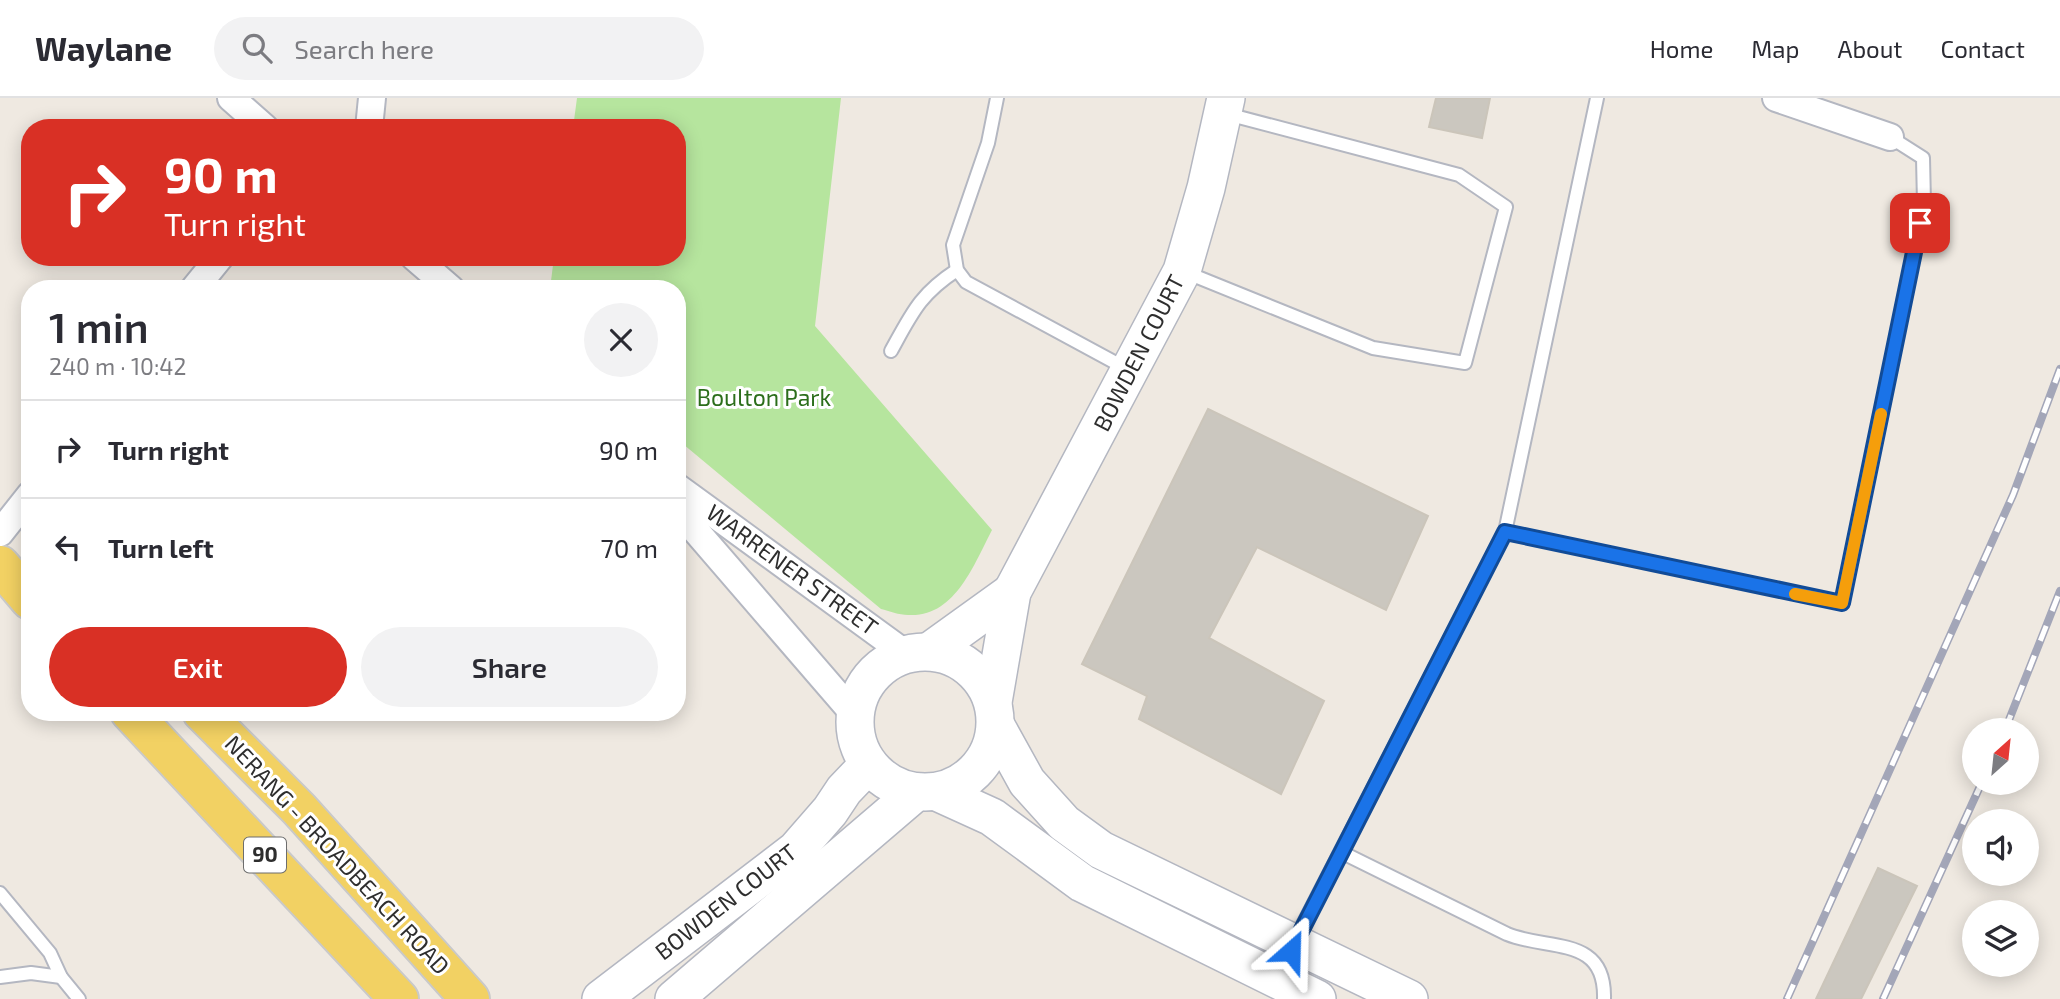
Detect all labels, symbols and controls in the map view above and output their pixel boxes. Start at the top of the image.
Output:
search box [214,17,704,80]
text: Waylane [35,28,172,68]
icon: search [238,29,276,67]
text: Search here [294,33,434,64]
text: Home [1650,34,1713,63]
text: Map [1751,34,1799,63]
text: About [1837,34,1903,63]
text: Contact [1941,34,2025,63]
text: 90 m [164,144,278,203]
icon: right [49,147,140,238]
pin [1890,193,1950,253]
text: Turn right [164,204,306,242]
icon: arrive [1901,204,1939,242]
street label: BOWDEN COURT [1087,270,1190,435]
text: 1 min [49,301,149,351]
button: close [584,303,658,377]
text: 240 m · 10:42 [49,352,186,380]
park label: Boulton Park [697,383,832,411]
icon: right [49,430,87,468]
text: Turn right [108,434,229,465]
text: 90 m [599,434,658,465]
street label: WARRENER STREET [701,498,884,641]
icon: left [49,528,87,566]
text: Turn left [108,532,214,563]
text: 70 m [600,532,658,563]
button: Exit [49,627,347,707]
button: Share [361,627,658,707]
north arrow [1962,718,2039,794]
map controls [1962,718,2039,977]
street label: NERANG - BROADBEACH ROAD [220,729,456,979]
button: sound [1962,809,2039,886]
street label: BOWDEN COURT [649,837,802,965]
road number: 90 [244,838,286,872]
button: layers [1962,900,2039,977]
position arrow [1254,914,1328,988]

